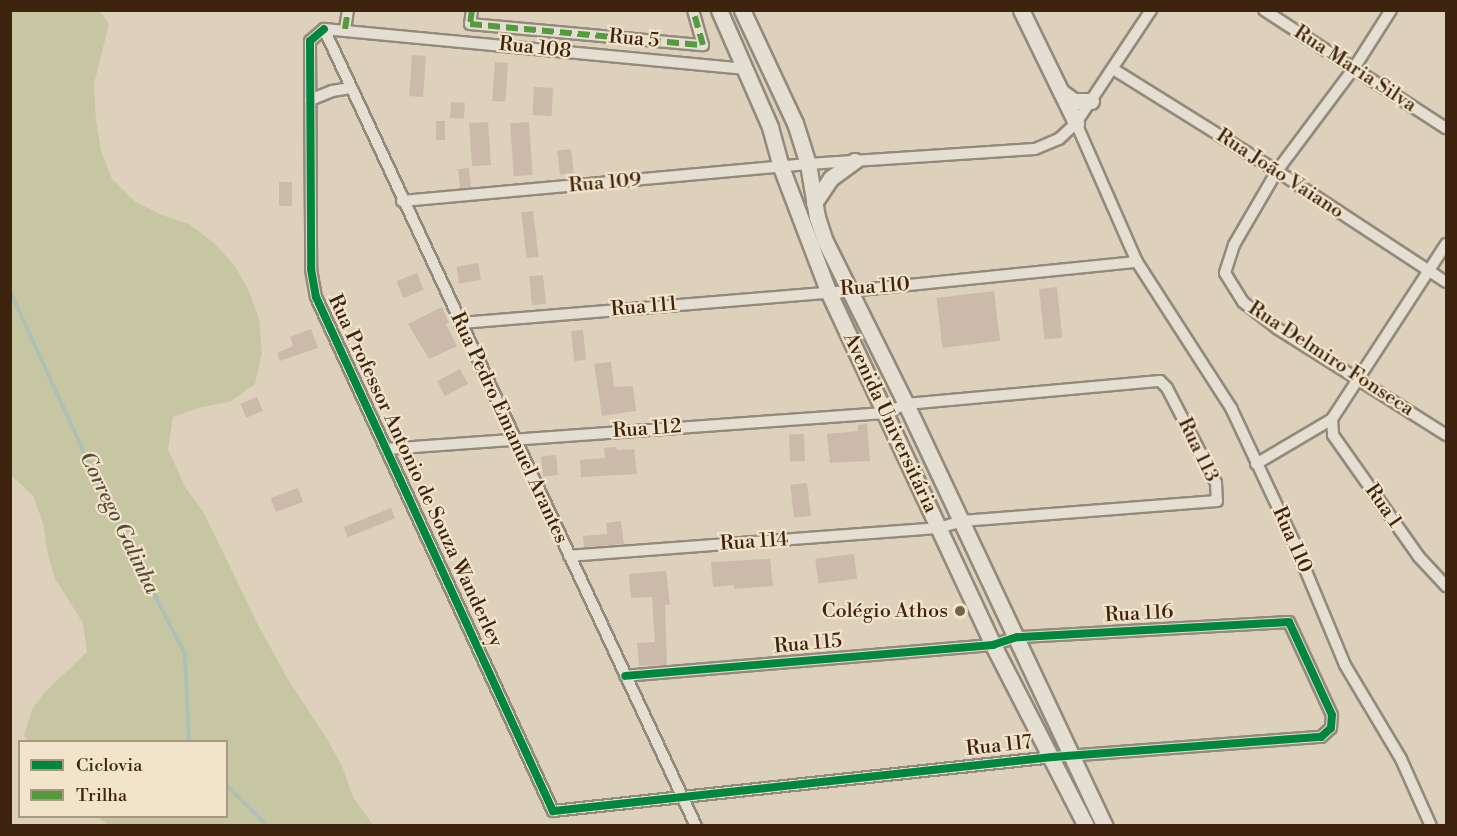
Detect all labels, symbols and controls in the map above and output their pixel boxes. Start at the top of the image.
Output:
street label: Rua Maria Silva [1289,20,1421,118]
street label: Rua 5 [608,25,660,53]
street label: Rua 108 [497,32,573,64]
street label: Rua João Vaiano [1212,124,1348,224]
street label: Rua 109 [568,168,642,198]
street label: Rua 110 [839,273,911,301]
street label: Rua Professor Antonio de Souza Wanderley [322,291,508,651]
street label: Rua 111 [610,292,678,322]
street label: Rua Delmiro Fonseca [1244,296,1418,422]
street label: Rua Pedro Emanuel Arantes [445,309,573,547]
street label: Avenida Universitária [838,329,942,517]
street label: Rua 113 [1172,414,1224,486]
street label: Rua 112 [612,415,682,443]
water label: Corrego Galinha [74,448,164,598]
street label: Rua 1 [1359,479,1407,533]
street label: Rua 110 [1267,503,1317,577]
street label: Rua 114 [719,528,789,556]
place label: Colégio Athos [822,599,948,623]
street label: Rua 116 [1104,600,1174,628]
marker: Colégio Athos [953,604,967,618]
street label: Rua 115 [773,629,843,659]
street label: Rua 117 [965,731,1033,761]
legend [18,740,228,818]
text: Ciclovia [76,754,142,777]
text: Trilha [76,784,127,807]

